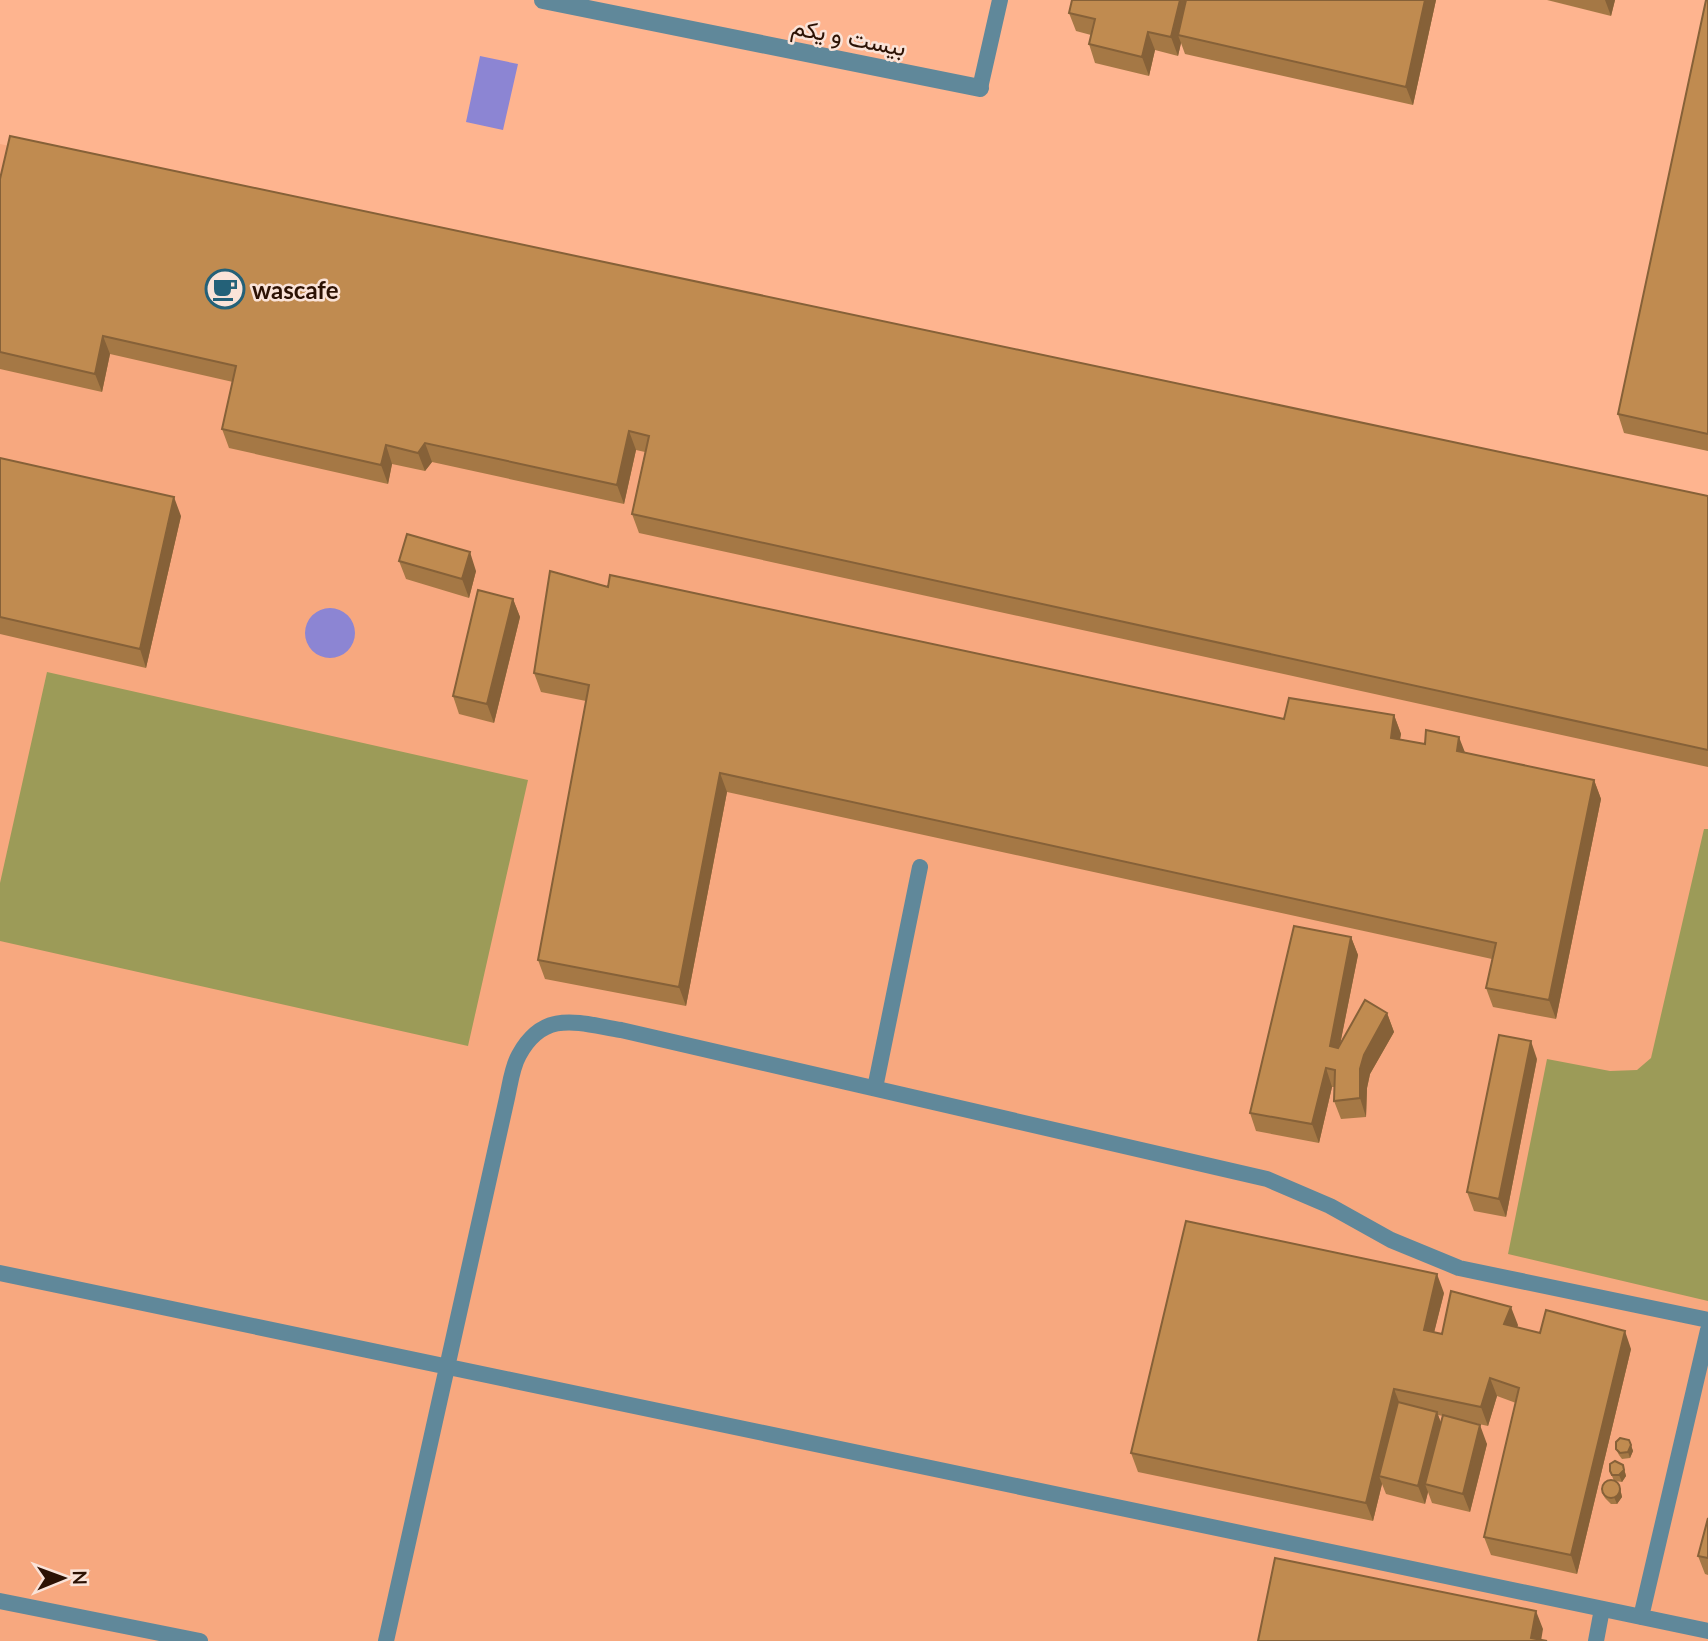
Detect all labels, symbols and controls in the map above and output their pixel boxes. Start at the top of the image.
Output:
street label: بیست و یکم [789,11,909,64]
cafe icon: wascafe [204,268,246,310]
place label: wascafe [252,275,339,304]
north arrow [28,1543,98,1613]
text: N [69,1570,92,1585]

